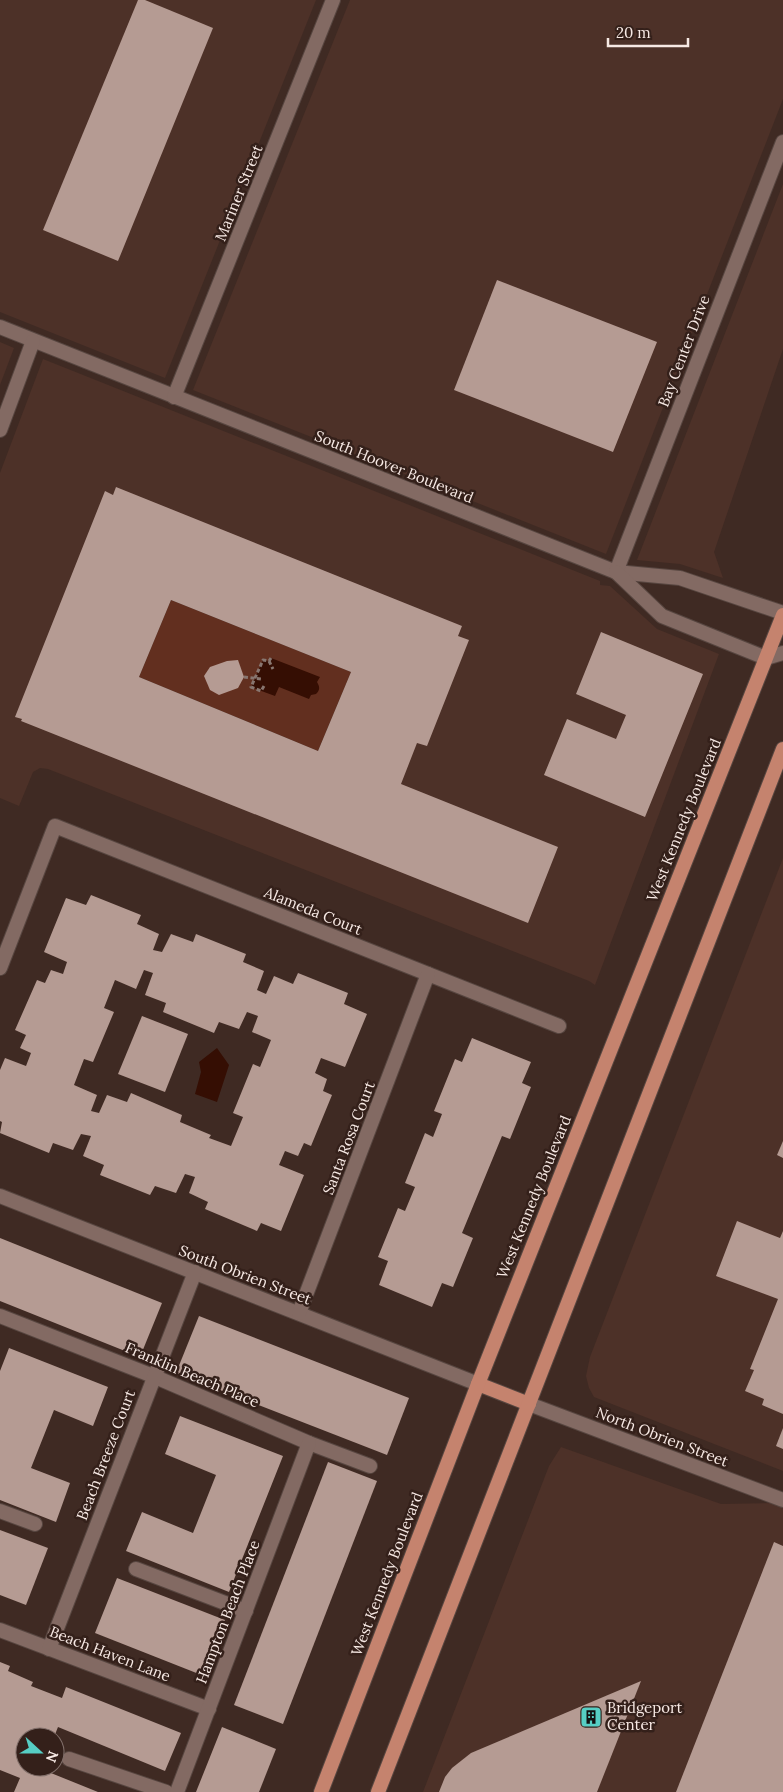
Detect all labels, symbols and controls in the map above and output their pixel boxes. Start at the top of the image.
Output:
scale bar [608,15,688,47]
text: 20 m [616,23,651,42]
street label: Mariner Street [211,142,267,244]
street label: Bay Center Drive [653,292,714,409]
street label: South Hoover Boulevard [312,426,476,507]
street label: West Kennedy Boulevard [642,736,725,904]
street label: Alameda Court [261,882,365,939]
street label: Santa Rosa Court [318,1078,379,1197]
street label: West Kennedy Boulevard [492,1113,575,1281]
street label: South Obrien Street [176,1241,314,1309]
street label: Franklin Beach Place [122,1338,262,1411]
street label: Beach Breeze Court [72,1387,139,1523]
street label: North Obrien Street [593,1402,731,1471]
street label: West Kennedy Boulevard [346,1489,427,1658]
street label: Hampton Beach Place [191,1537,264,1686]
street label: Beach Haven Lane [47,1622,173,1685]
place label: Bridgeport Center [607,1698,683,1734]
building icon: Bridgeport Center [579,1705,603,1729]
north arrow [15,1727,65,1777]
text: N [42,1748,62,1765]

